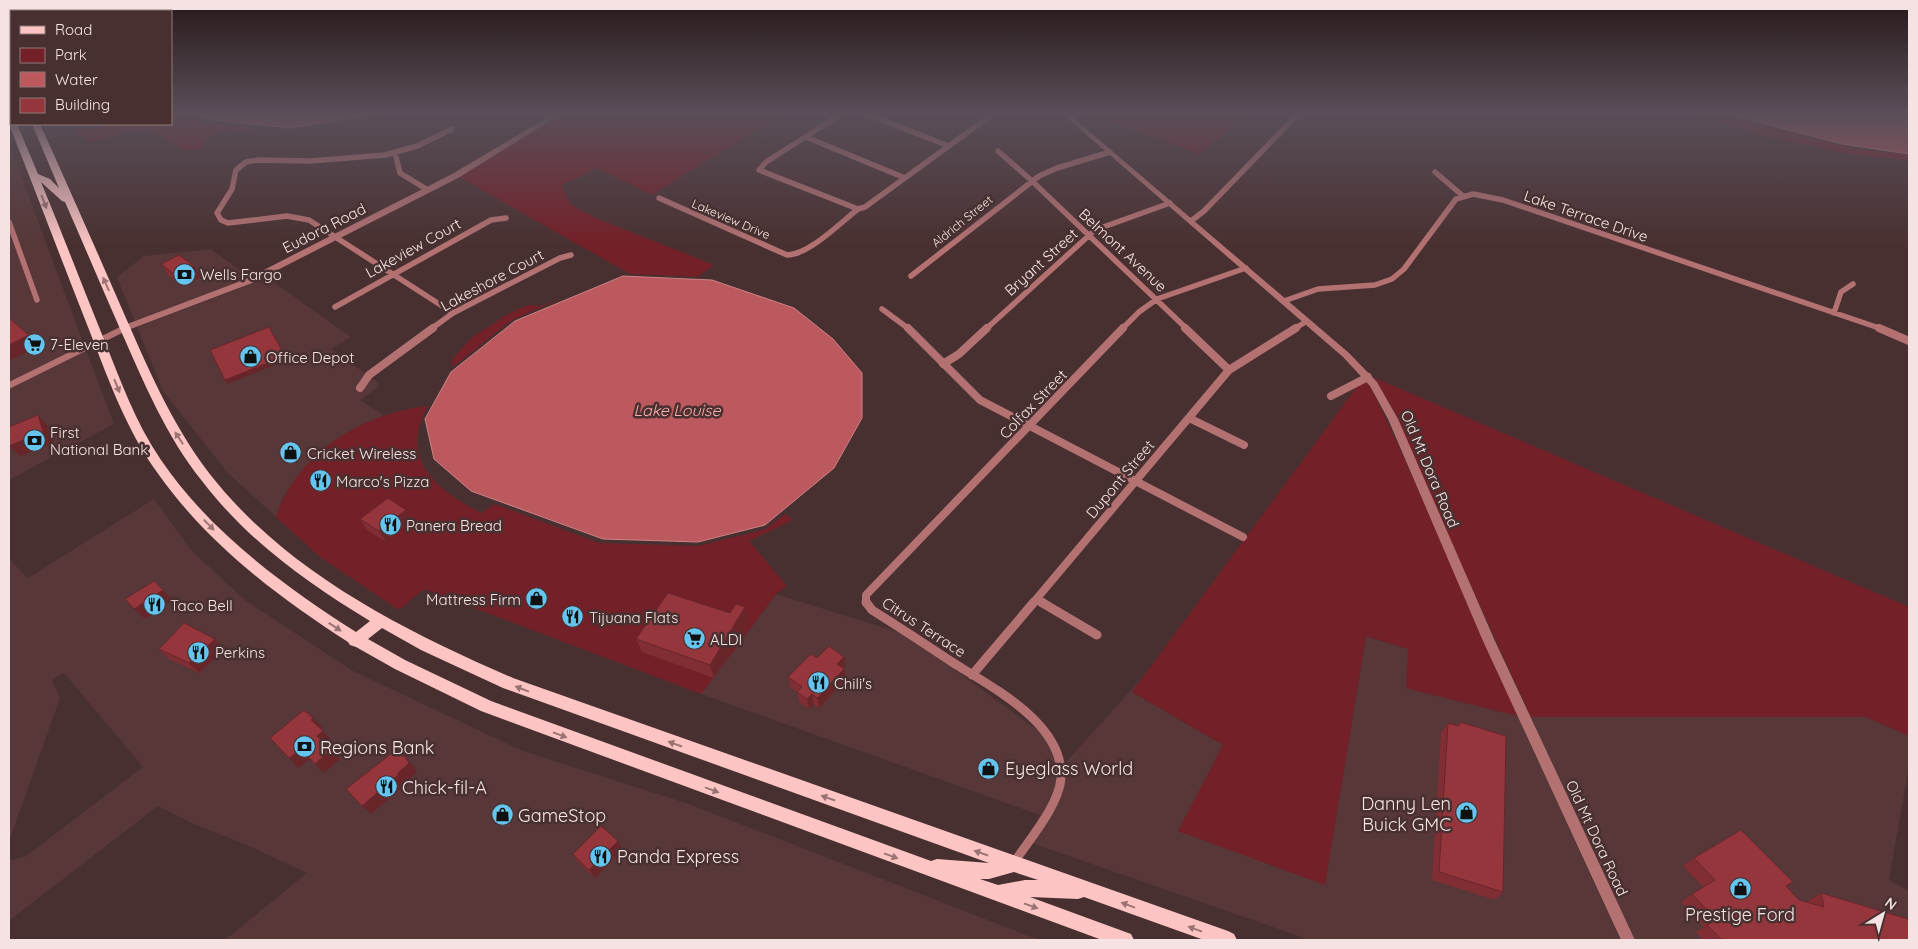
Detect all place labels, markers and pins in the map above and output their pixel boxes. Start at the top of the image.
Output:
bank icon: Wells Fargo [172,262,196,286]
place label: Wells Fargo [200,265,282,284]
supermarket icon: 7-Eleven [22,332,46,356]
place label: 7-Eleven [50,335,109,354]
shop icon: Office Depot [238,345,262,369]
place label: Office Depot [266,348,354,367]
place label: First National Bank [50,423,148,459]
bank icon: First National Bank [22,429,46,453]
shop icon: Cricket Wireless [279,441,303,465]
place label: Cricket Wireless [307,444,416,463]
restaurant icon: Marco's Pizza [308,469,332,493]
place label: Marco's Pizza [336,472,429,491]
restaurant icon: Panera Bread [378,513,402,537]
place label: Panera Bread [406,516,502,535]
shop icon: Mattress Firm [525,587,549,611]
place label: Mattress Firm [426,590,521,609]
restaurant icon: Taco Bell [142,593,166,617]
place label: Taco Bell [170,596,233,615]
restaurant icon: Tijuana Flats [561,605,585,629]
place label: Tijuana Flats [589,608,678,627]
supermarket icon: ALDI [682,627,706,651]
place label: ALDI [710,630,742,649]
restaurant icon: Perkins [187,640,211,664]
place label: Perkins [215,643,265,662]
restaurant icon: Chili's [806,671,830,695]
place label: Chili's [834,674,872,693]
bank icon: Regions Bank [292,735,316,759]
place label: Regions Bank [320,736,434,759]
shop icon: Eyeglass World [977,756,1001,780]
place label: Eyeglass World [1005,757,1133,780]
restaurant icon: Chick-fil-A [374,775,398,799]
place label: Chick-fil-A [402,776,487,799]
place label: Danny Len Buick GMC [1361,792,1451,836]
shop icon: Danny Len Buick GMC [1455,801,1479,825]
shop icon: GameStop [490,803,514,827]
place label: GameStop [518,804,606,827]
restaurant icon: Panda Express [589,844,613,868]
place label: Panda Express [617,845,739,868]
shop icon: Prestige Ford [1728,877,1752,901]
place label: Prestige Ford [1685,903,1795,926]

